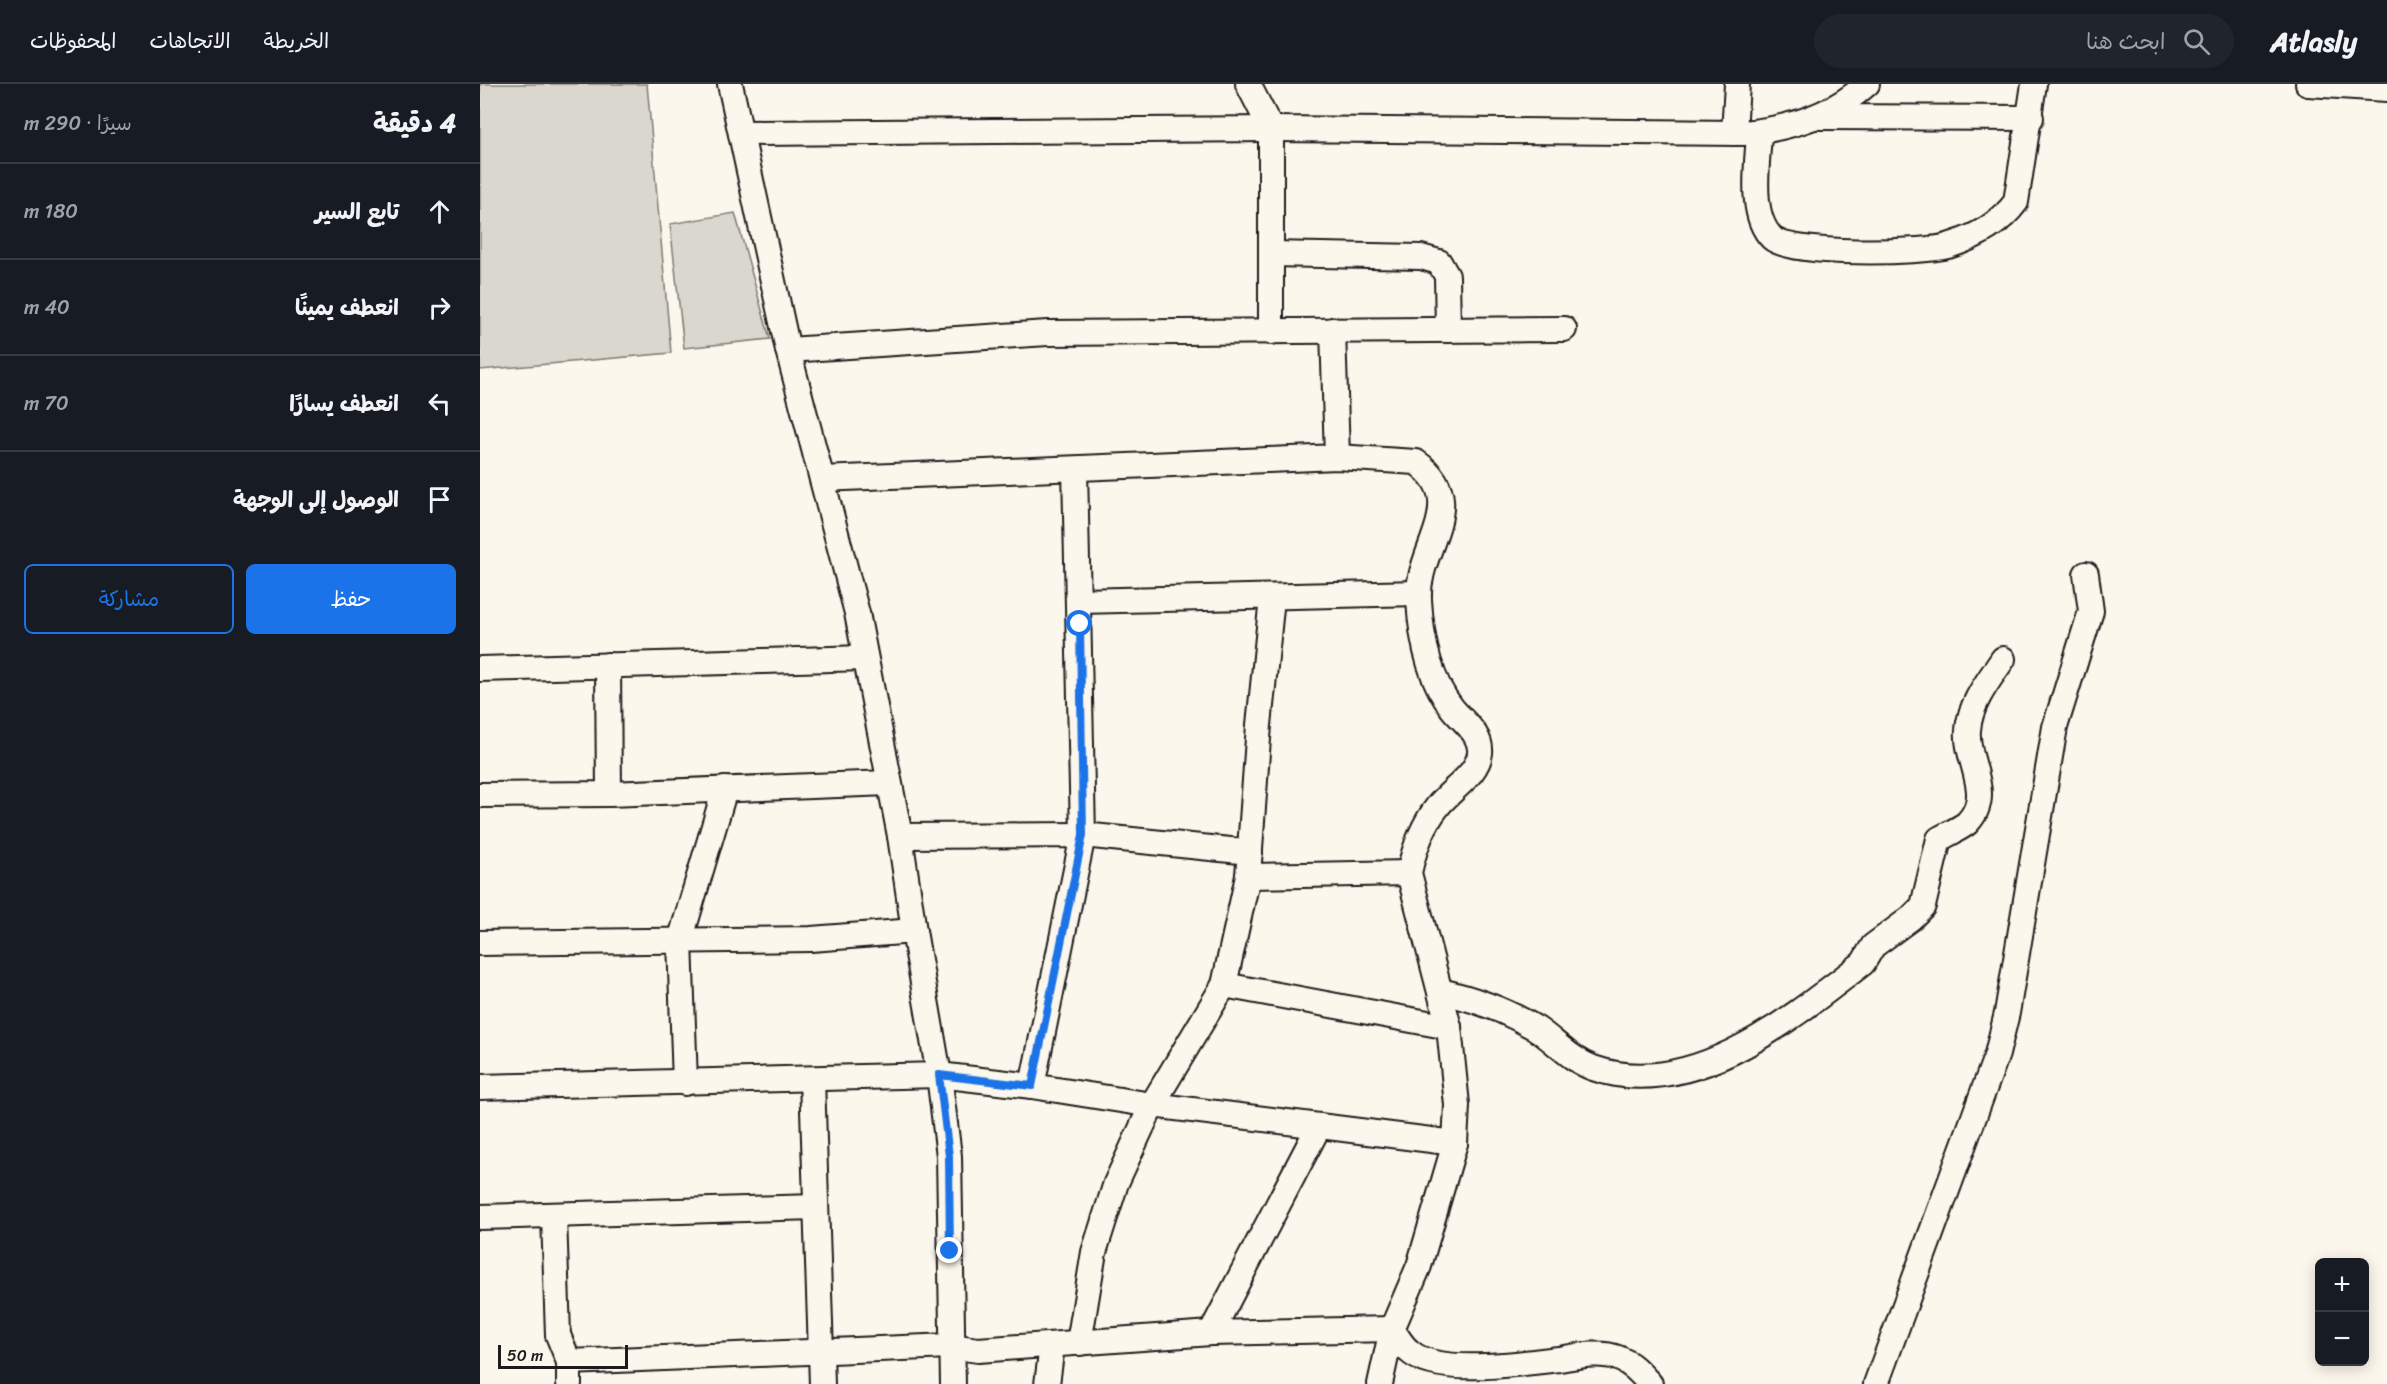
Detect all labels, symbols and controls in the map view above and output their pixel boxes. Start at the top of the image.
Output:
search box [1814,14,2234,68]
text: Atlasly [2270,17,2357,66]
text: المحفوظات [30,22,116,60]
text: الاتجاهات [149,22,231,60]
text: الخريطة [264,22,329,60]
text: ابحث هنا [2086,22,2165,61]
icon: search [2180,25,2213,58]
text: 4 دقيقة [373,100,456,146]
text: سيرًا · 290 m [24,106,132,141]
text: تابع السير [315,192,399,231]
text: 180 m [24,194,78,229]
icon: ahead [423,195,456,228]
text: انعطف يمينًا [295,288,399,327]
text: 40 m [24,290,70,325]
icon: right [423,291,456,324]
text: انعطف يسارًا [289,384,399,423]
text: 70 m [24,386,69,421]
icon: left [423,387,456,420]
text: الوصول إلى الوجهة [233,480,399,519]
icon: arrive [423,483,456,516]
button: مشاركة [24,564,234,634]
button: حفظ [246,564,456,634]
route start [1066,610,1092,636]
route end [936,1237,962,1263]
map controls [2315,1258,2369,1366]
button: + [2315,1258,2369,1312]
button: − [2315,1312,2369,1366]
text: 50 m [507,1341,543,1370]
scale bar [498,1342,628,1370]

